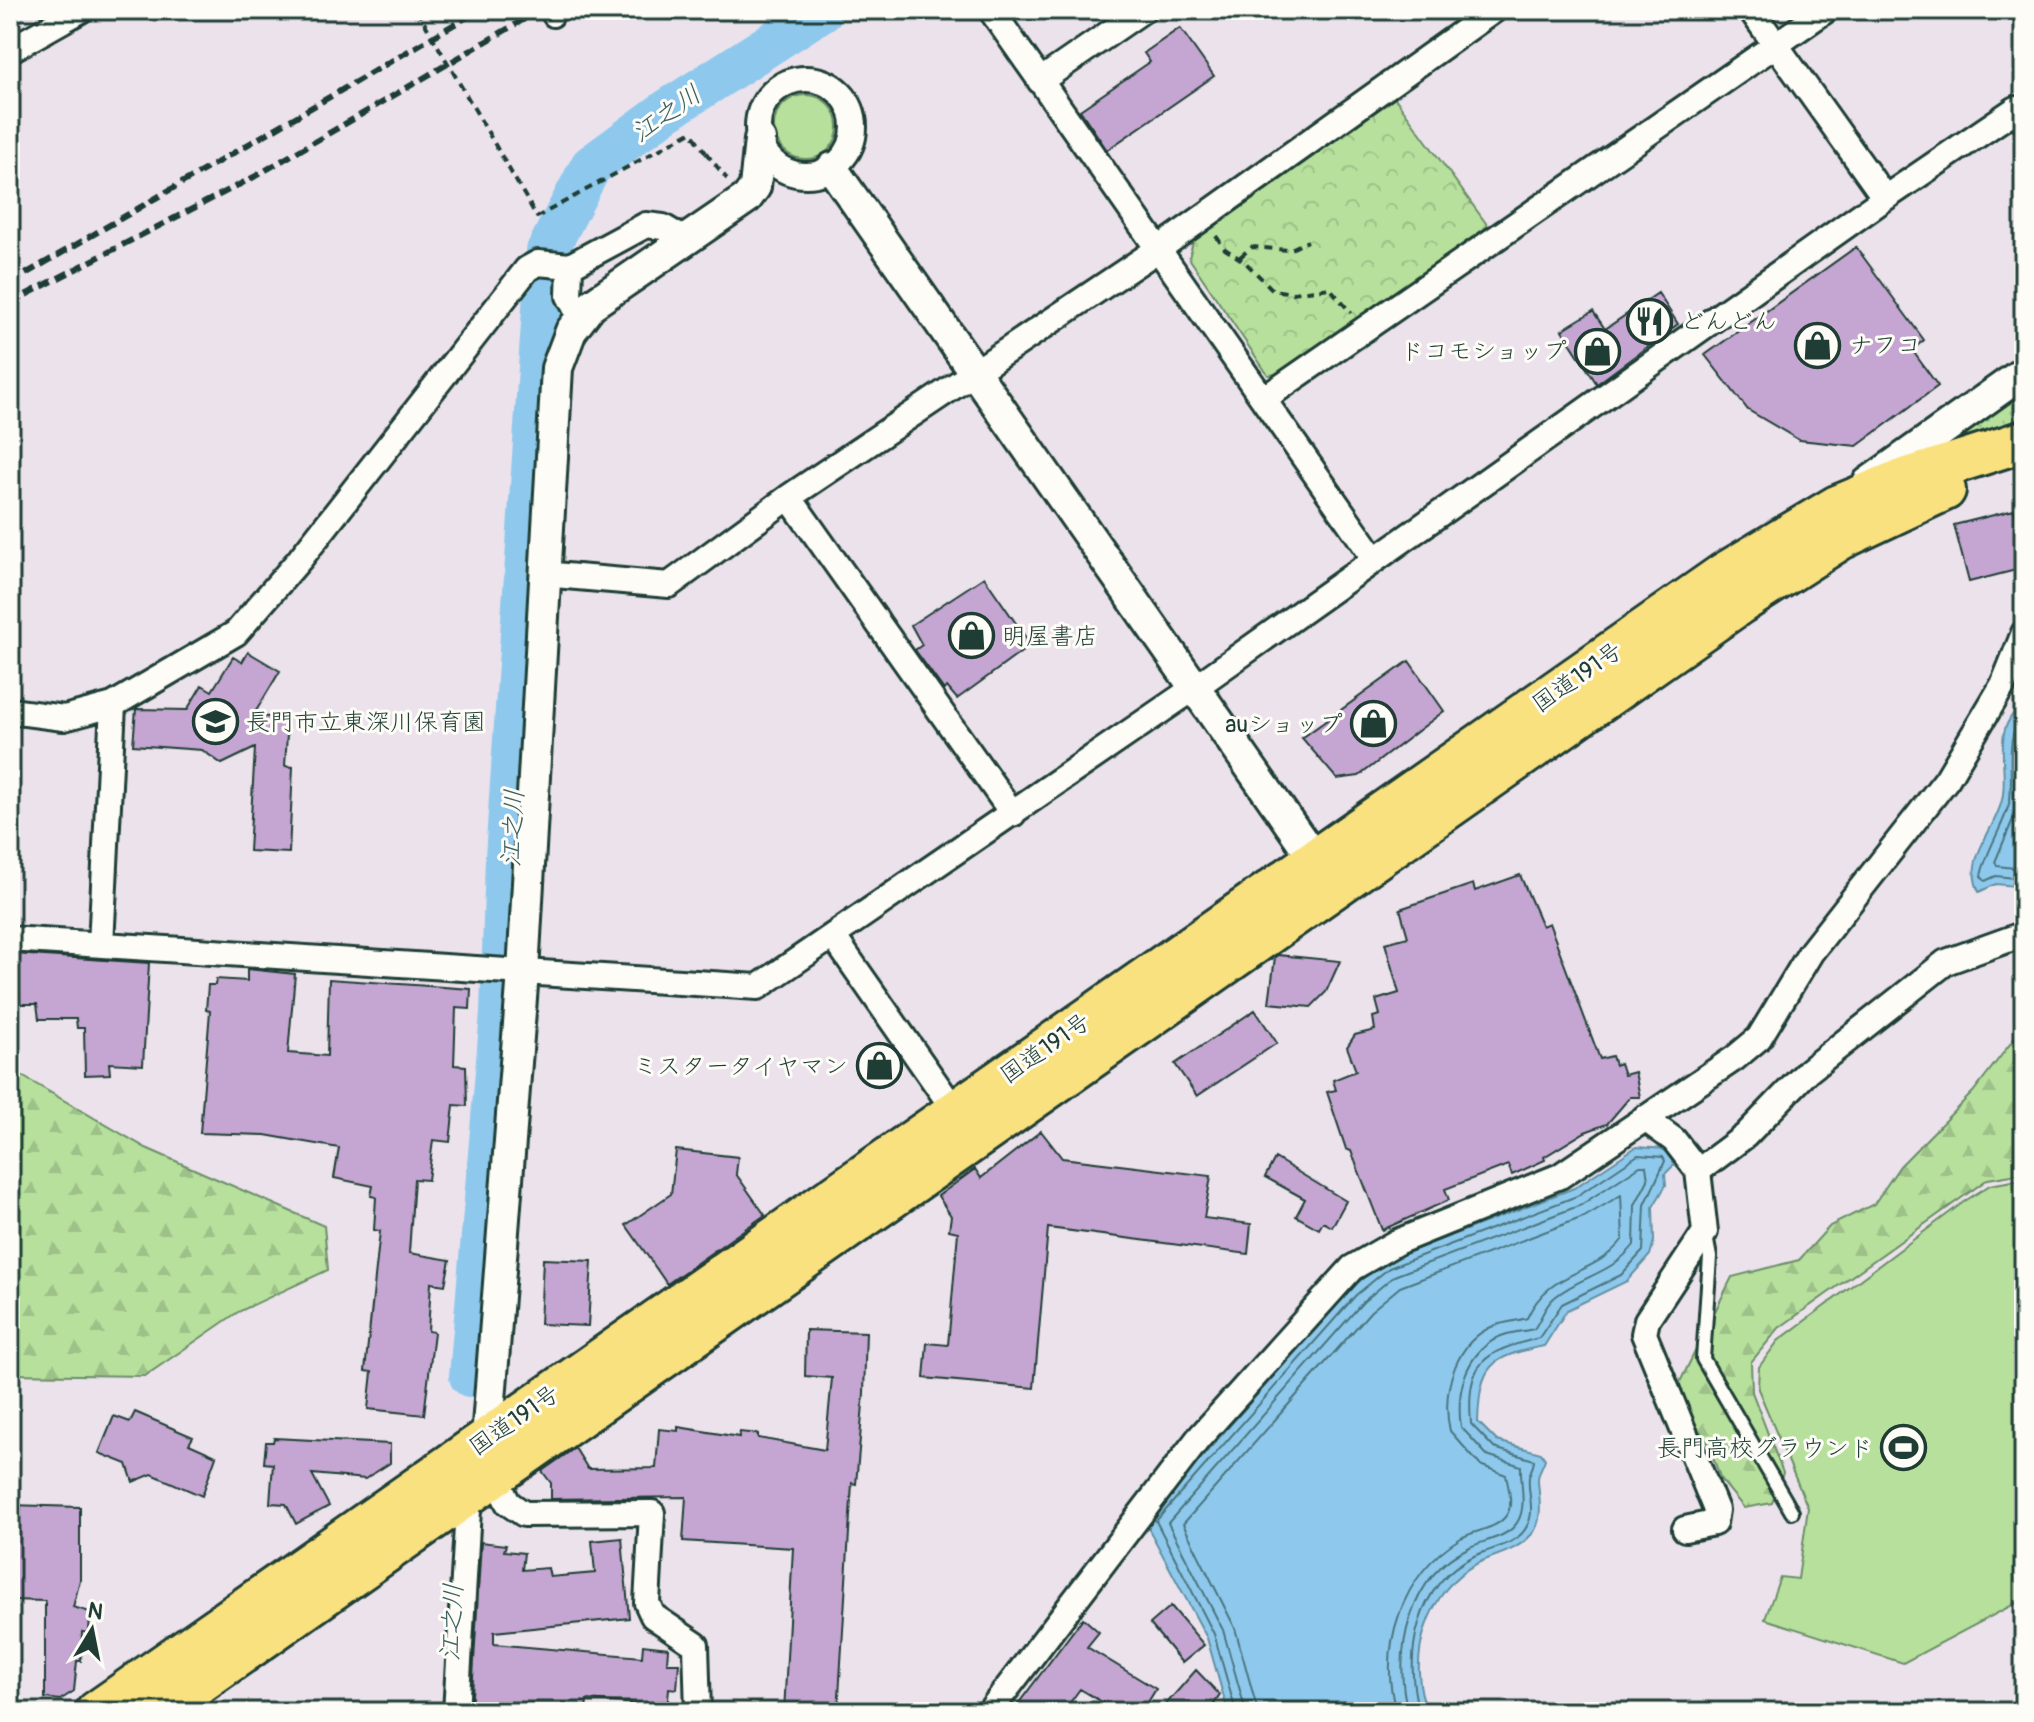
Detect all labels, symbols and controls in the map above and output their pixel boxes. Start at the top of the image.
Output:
water label: 江之川 [625,78,708,149]
restaurant icon: どんどん [1625,297,1673,345]
place label: どんどん [1680,307,1777,336]
shop icon: ナフコ [1794,321,1842,369]
shop icon: ドコモショップ [1574,327,1622,375]
place label: ナフコ [1849,331,1921,360]
place label: ドコモショップ [1400,337,1567,366]
shop icon: 明屋書店 [947,612,995,660]
place label: 明屋書店 [1002,622,1098,651]
street label: 国道191号 [1527,636,1628,719]
school or university icon: 長門市立東深川保育園 [191,698,239,746]
shop icon: auショップ [1350,700,1398,748]
place label: 長門市立東深川保育園 [246,708,486,737]
place label: auショップ [1225,710,1343,739]
water label: 江之川 [495,788,531,868]
street label: 国道191号 [995,1007,1096,1090]
shop icon: ミスタータイヤマン [855,1042,903,1090]
place label: ミスタータイヤマン [633,1052,848,1081]
street label: 国道191号 [464,1379,565,1462]
sports icon: 長門高校グラウンド [1880,1424,1928,1472]
place label: 長門高校グラウンド [1657,1434,1873,1463]
water label: 江之川 [434,1582,470,1662]
north arrow [52,1590,132,1670]
text: N [86,1596,105,1626]

